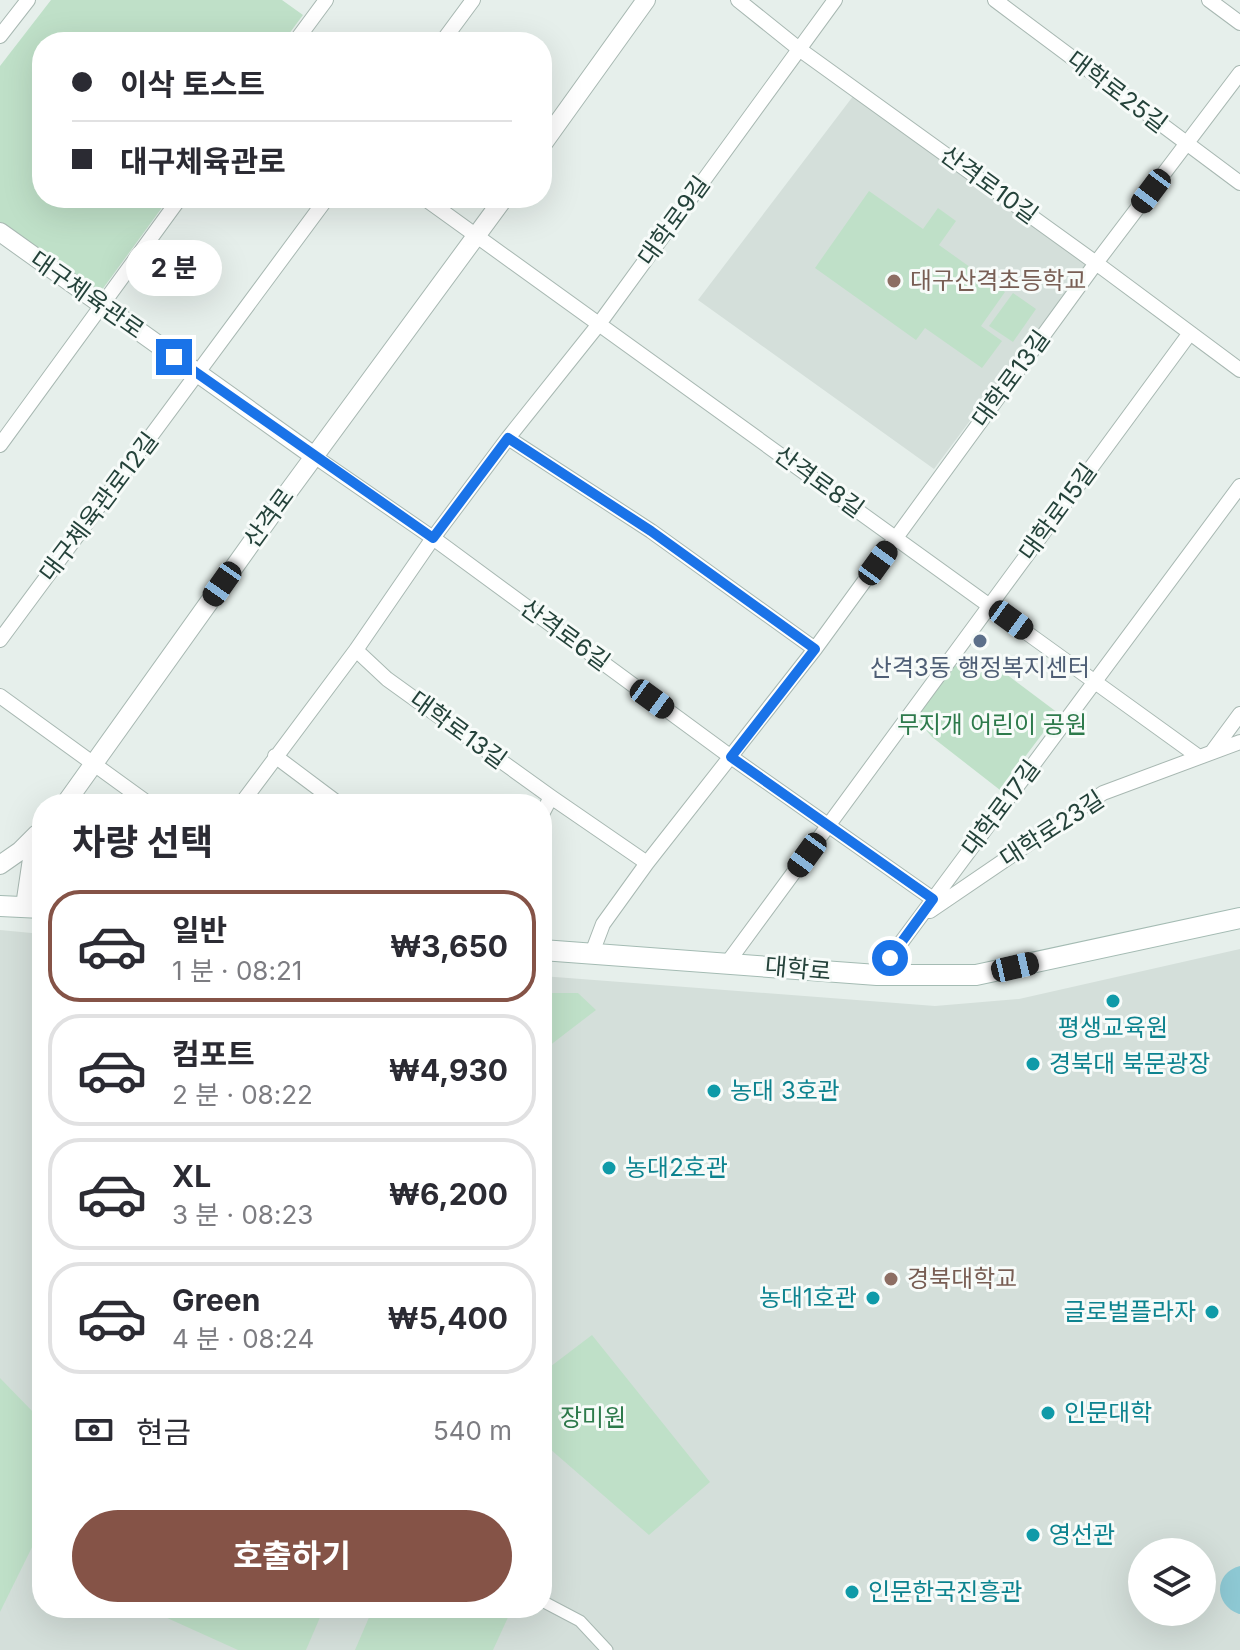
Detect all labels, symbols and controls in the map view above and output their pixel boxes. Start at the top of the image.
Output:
street label: 대학로25길 [1062,45,1173,139]
text: 이삭 토스트 [120,66,265,102]
street label: 산격로10길 [935,140,1044,230]
text: 대구체육관로 [120,143,286,179]
car [1127,165,1175,217]
street label: 대학로9길 [632,170,716,271]
callout: 2 분 [126,241,222,297]
street label: 대구체육관로 [25,245,150,344]
text: 2 분 [151,252,197,283]
place label: 대구산격초등학교 [910,266,1087,295]
marker: 대구산격초등학교 [885,272,903,290]
street label: 대학로13길 [966,325,1056,433]
route end [156,339,192,375]
street label: 대구체육관로12길 [33,427,164,587]
street label: 산격로8길 [769,440,870,524]
street label: 대학로15길 [1013,458,1102,566]
street label: 산격로 [237,482,300,553]
car [854,537,902,589]
car [198,557,246,611]
street label: 산격로6길 [515,593,616,677]
car [985,596,1037,644]
marker: 산격3동 행정복지센터 [971,632,989,650]
place label: 산격3동 행정복지센터 [870,653,1090,682]
car [626,675,678,723]
street label: 대학로13길 [404,685,512,775]
park label: 무지개 어린이 공원 [897,710,1087,739]
street label: 대학로17길 [955,754,1046,861]
street label: 대학로23길 [994,784,1109,873]
text: 차량 선택 [72,820,213,864]
car [783,829,831,881]
icon: car [76,910,148,982]
text: 일반 [172,912,227,948]
text: ₩3,650 [390,928,508,964]
route start [872,940,908,976]
car [989,950,1041,984]
street label: 대학로 [764,951,832,986]
text: 1 분 · 08:21 [172,955,302,986]
marker: 평생교육원 [1104,992,1122,1010]
place label: 평생교육원 [1058,1013,1168,1042]
icon: car [76,1034,148,1106]
text: 컴포트 [172,1036,255,1072]
place label: 경북대 북문광장 [1049,1049,1210,1078]
text: ₩4,930 [389,1052,508,1088]
marker: 경북대 북문광장 [1024,1055,1042,1073]
place label: 농대 3호관 [730,1076,840,1105]
text: 2 분 · 08:22 [172,1079,313,1110]
marker: 농대 3호관 [705,1082,723,1100]
place label: 농대2호관 [625,1153,728,1182]
icon: car [76,1158,148,1230]
text: XL [172,1158,211,1194]
marker: 농대2호관 [600,1159,618,1177]
text: ₩6,200 [389,1176,508,1212]
text: 3 분 · 08:23 [172,1199,313,1230]
place label: 경북대학교 [907,1264,1017,1293]
marker: 경북대학교 [882,1270,900,1288]
icon: car [76,1282,148,1354]
text: Green [172,1282,260,1318]
place label: 농대1호관 [759,1283,857,1312]
marker: 농대1호관 [864,1289,882,1307]
place label: 글로벌플라자 [1064,1297,1196,1326]
text: ₩5,400 [388,1300,508,1336]
marker: 글로벌플라자 [1203,1303,1221,1321]
text: 4 분 · 08:24 [172,1323,314,1354]
place label: 인문대학 [1064,1398,1152,1427]
park label: 장미원 [560,1403,626,1432]
marker: 인문대학 [1039,1404,1057,1422]
icon: cash [72,1408,116,1452]
text: 현금 [136,1414,191,1450]
text: 540 m [433,1415,512,1446]
button: 호출하기 [72,1510,512,1602]
place label: 영선관 [1049,1520,1115,1549]
marker: 영선관 [1024,1526,1042,1544]
map controls [1128,1538,1216,1626]
button: layers [1128,1538,1216,1626]
place label: 인문한국진흥관 [868,1577,1023,1606]
marker: 인문한국진흥관 [843,1583,861,1601]

